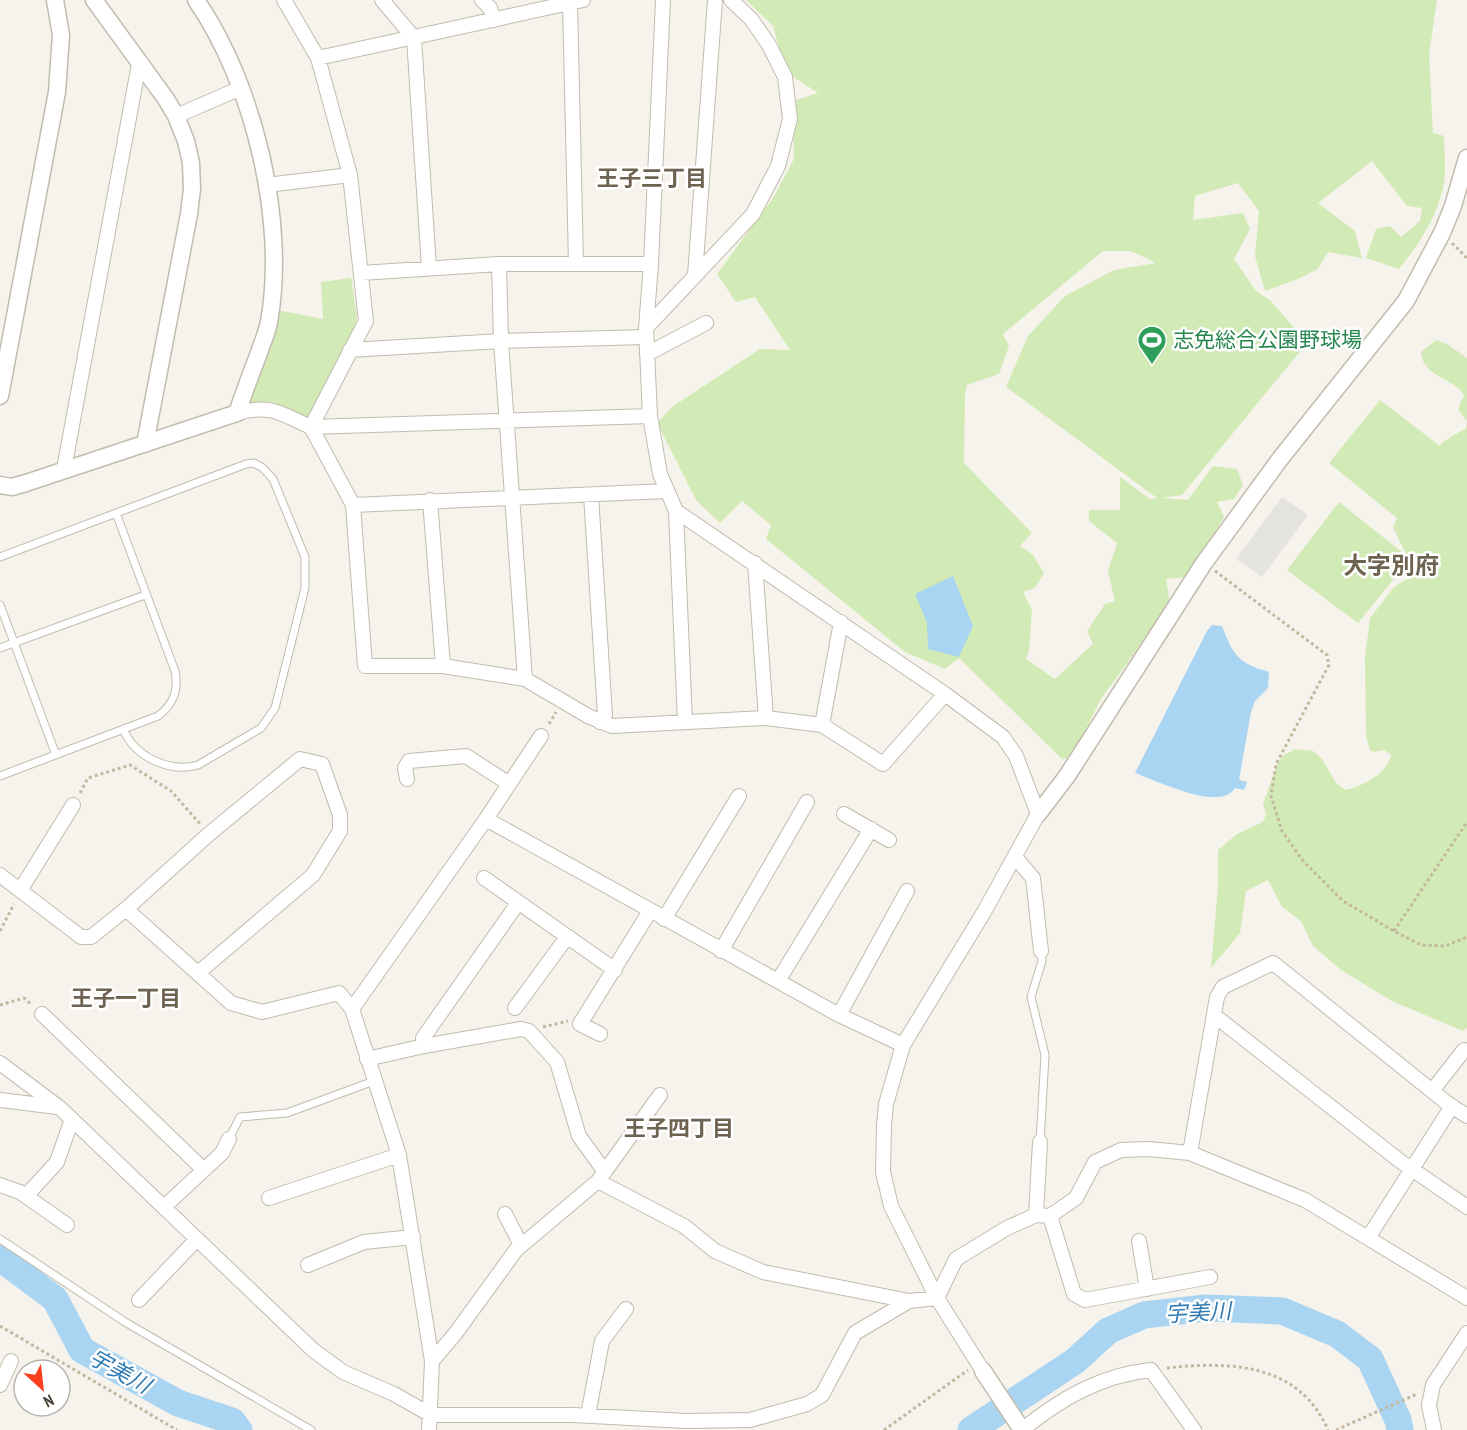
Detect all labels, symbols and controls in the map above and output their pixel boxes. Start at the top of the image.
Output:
district label: 王子三丁目 [597,164,707,192]
sports icon: 志免総合公園野球場 [1136,324,1168,366]
place label: 志免総合公園野球場 [1173,326,1362,353]
district label: 大字別府 [1343,550,1439,581]
district label: 王子一丁目 [71,984,181,1012]
district label: 王子四丁目 [624,1114,734,1142]
water label: 宇美川 [1164,1296,1234,1328]
water label: 宇美川 [84,1343,157,1400]
north arrow [12,1358,72,1418]
text: N [40,1390,57,1412]

